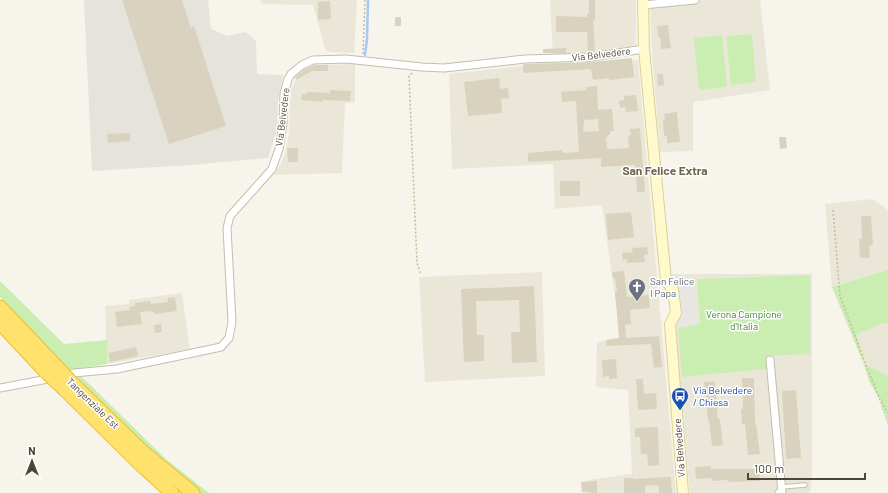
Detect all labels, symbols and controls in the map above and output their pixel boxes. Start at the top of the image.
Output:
street label: Via Belvedere [571,44,631,64]
street label: Via Belvedere [272,87,292,147]
district label: San Felice Extra [622,163,708,177]
place label: San Felice I Papa [650,275,694,299]
church icon: San Felice I Papa [627,277,647,302]
park label: Verona Campione d'Italia [706,308,782,332]
street label: Tangenziale Est [64,375,122,431]
place label: Via Belvedere / Chiesa [693,384,752,408]
bus stop icon: Via Belvedere / Chiesa [670,386,690,411]
street label: Via Belvedere [671,418,687,478]
north arrow [12,441,52,481]
text: N [28,444,36,457]
scale bar [748,455,865,481]
text: 100 m [754,461,784,475]

